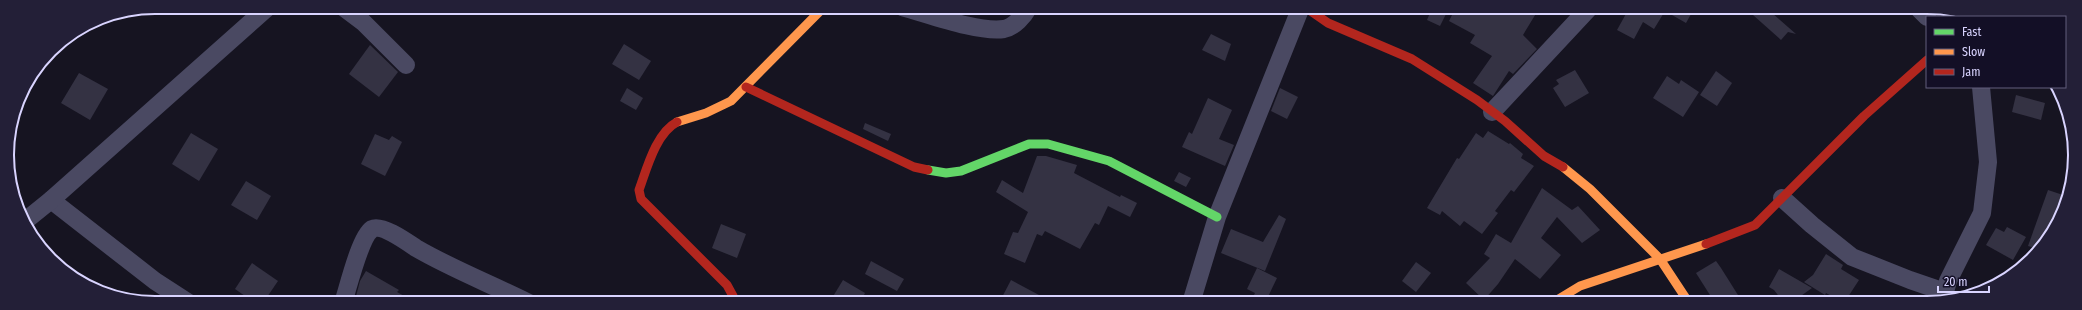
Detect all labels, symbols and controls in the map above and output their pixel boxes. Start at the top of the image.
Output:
legend [1926,16,2066,88]
text: Fast [1962,25,1981,39]
text: Slow [1962,45,1985,59]
text: Jam [1962,65,1980,79]
scale bar [1938,268,1989,294]
text: 20 m [1944,275,1968,289]

